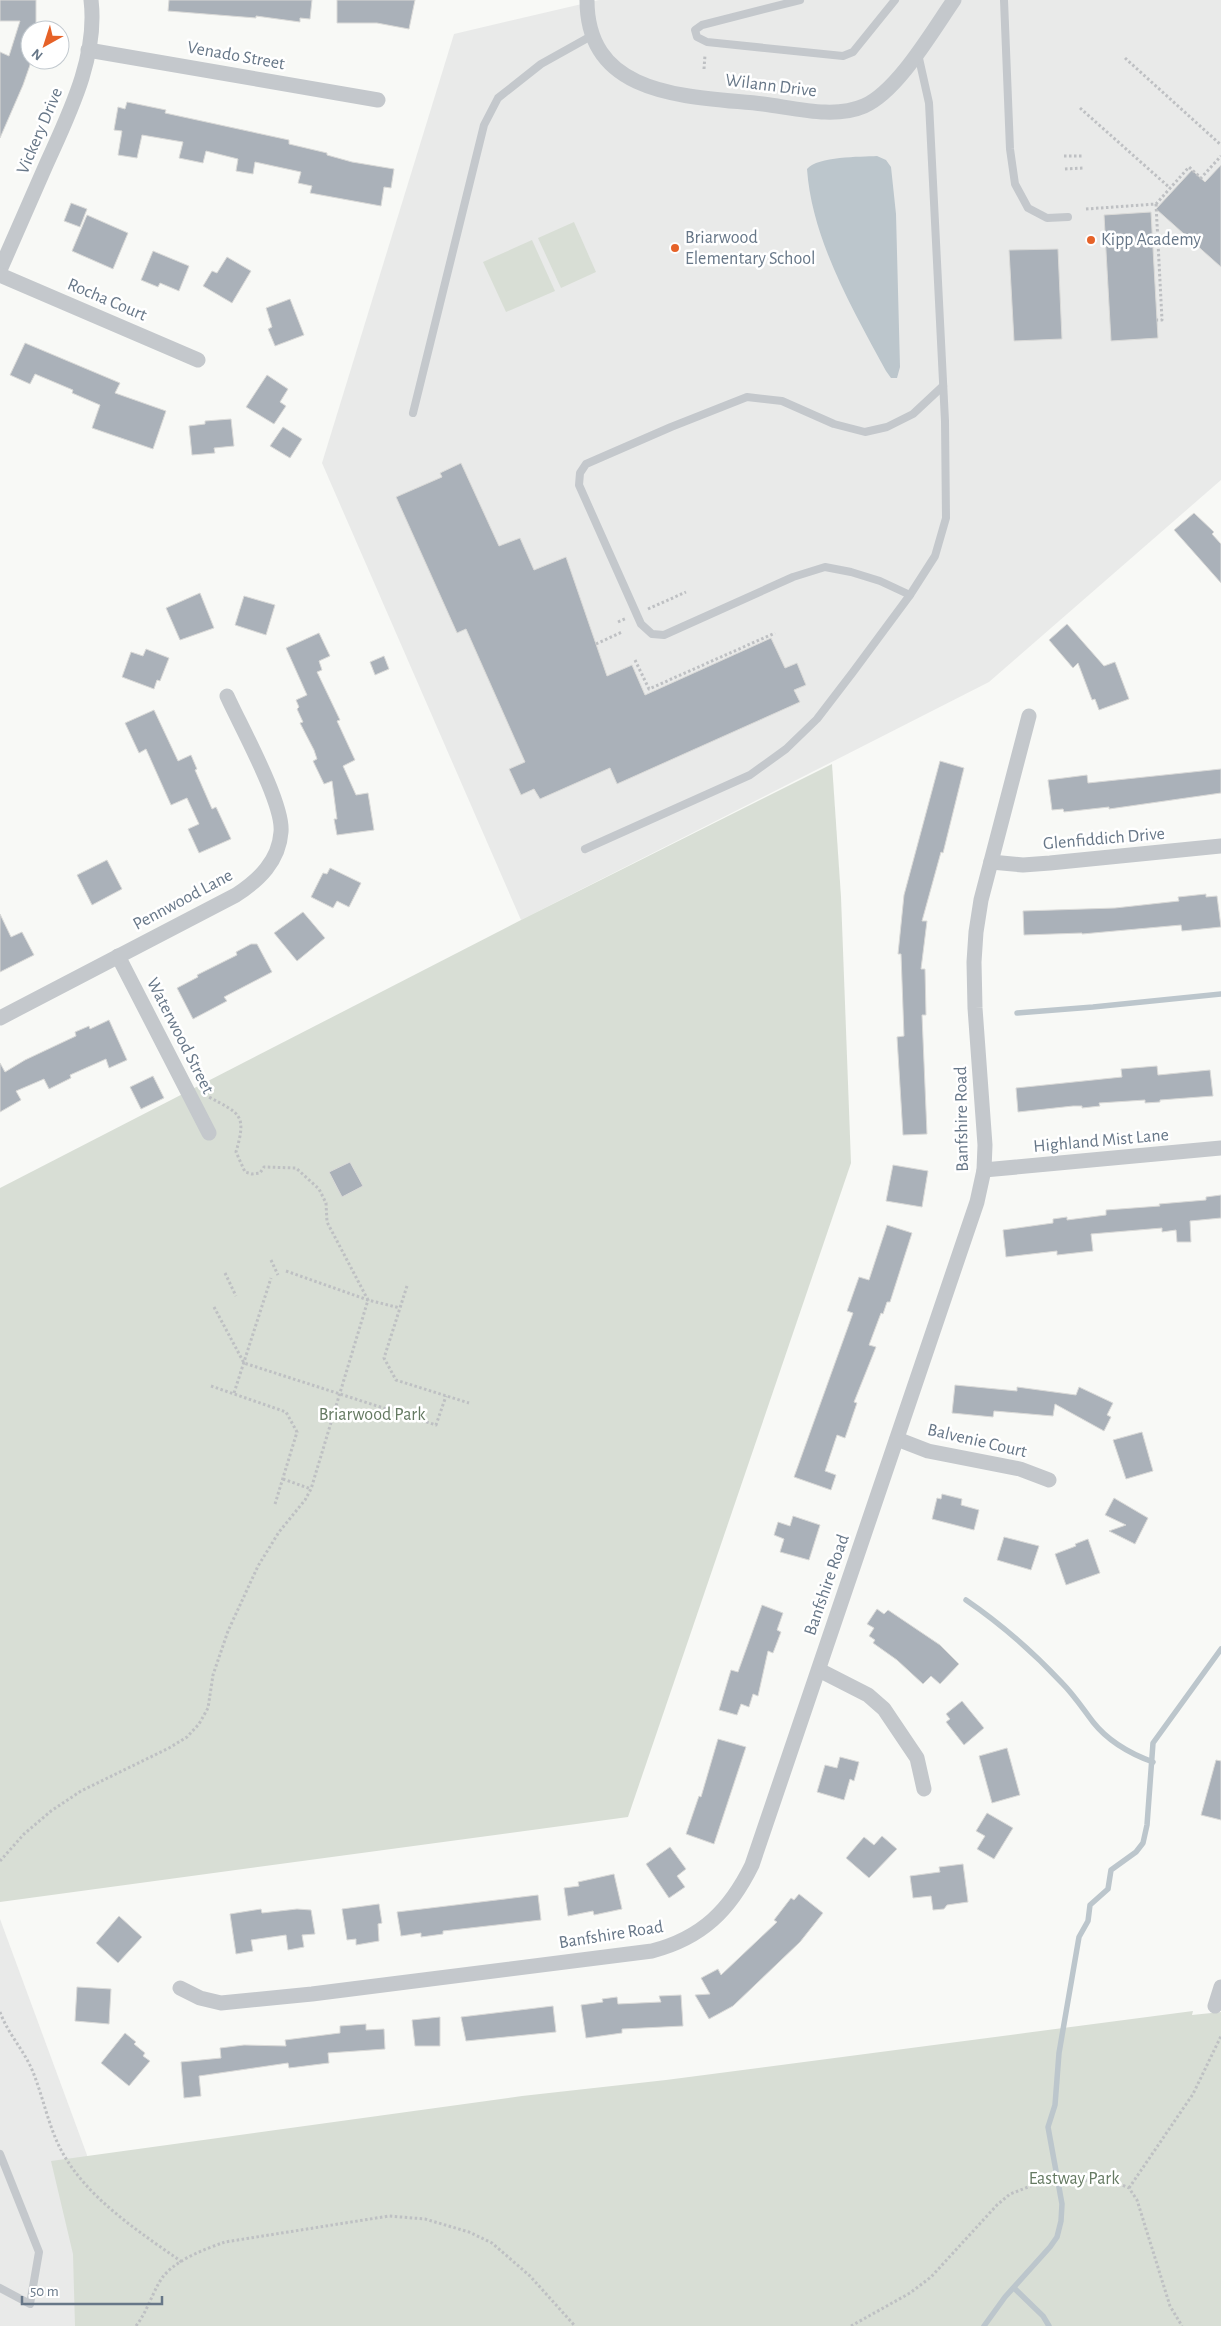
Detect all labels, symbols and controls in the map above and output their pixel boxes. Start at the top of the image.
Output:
north arrow [20,20,70,70]
street label: Venado Street [186,39,286,73]
text: N [29,46,46,63]
street label: Wilann Drive [724,71,818,101]
street label: Vickery Drive [14,85,66,177]
place label: Briarwood Elementary School [685,229,816,268]
place label: Kipp Academy [1101,231,1201,249]
marker: Kipp Academy [1085,234,1097,246]
marker: Briarwood Elementary School [669,242,681,254]
street label: Rocha Court [65,275,149,325]
street label: Glenfiddich Drive [1042,825,1166,853]
street label: Pennwood Lane [130,866,236,934]
street label: Waterwood Street [143,975,217,1097]
street label: Banfshire Road [952,1066,972,1172]
street label: Highland Mist Lane [1032,1126,1170,1156]
park label: Briarwood Park [319,1406,426,1424]
street label: Balvenie Court [926,1421,1029,1461]
street label: Banfshire Road [801,1532,853,1638]
street label: Banfshire Road [557,1918,665,1952]
park label: Eastway Park [1029,2170,1120,2188]
scale bar [22,2274,162,2306]
text: 50 m [30,2284,59,2299]

